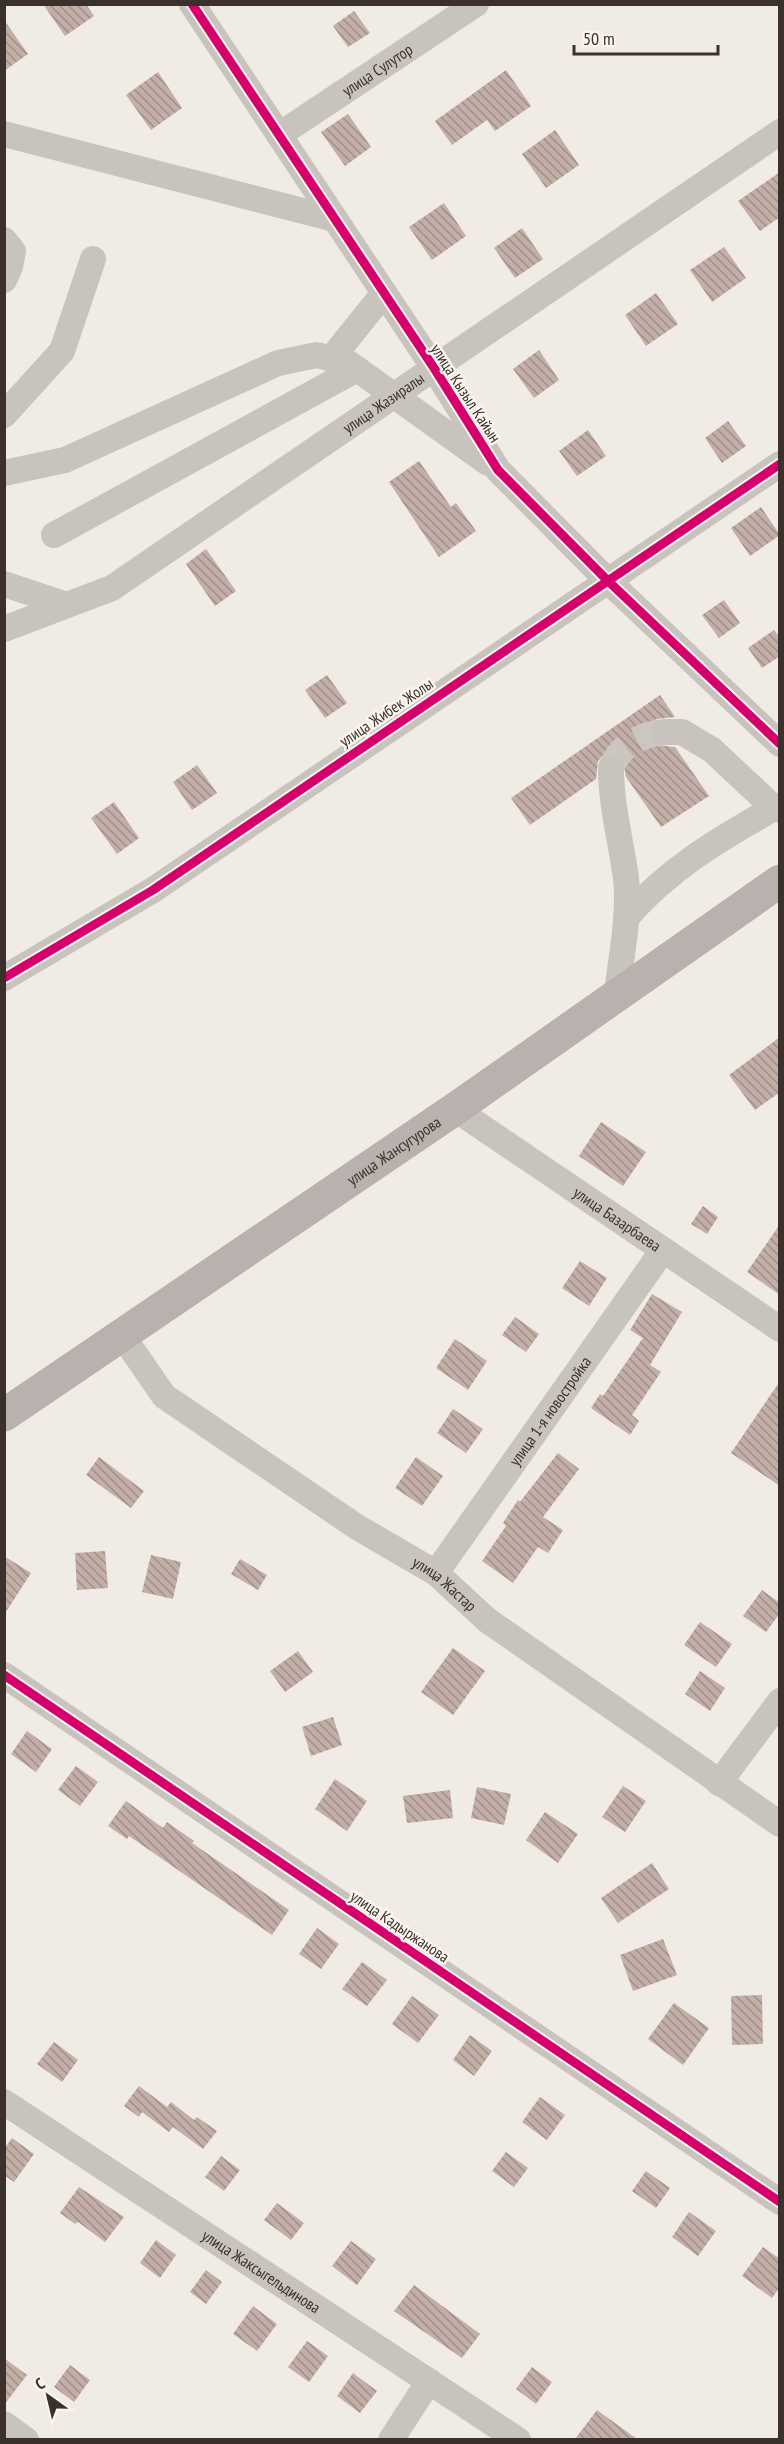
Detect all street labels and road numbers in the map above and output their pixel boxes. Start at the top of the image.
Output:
street label: улица Сулутор [338,39,416,100]
street label: улица Кызыл Кайын [427,340,505,446]
street label: улица Жазиралы [339,368,428,438]
street label: улица Жибек Жолы [335,673,437,751]
street label: улица Жансугурова [343,1112,445,1189]
street label: улица Базарбаева [570,1182,665,1256]
street label: улица 1-я новостройка [505,1352,595,1470]
street label: улица Жастар [409,1552,481,1616]
street label: улица Кадыржанова [347,1886,453,1966]
street label: улица Жаксыгельдинова [198,2225,324,2317]

